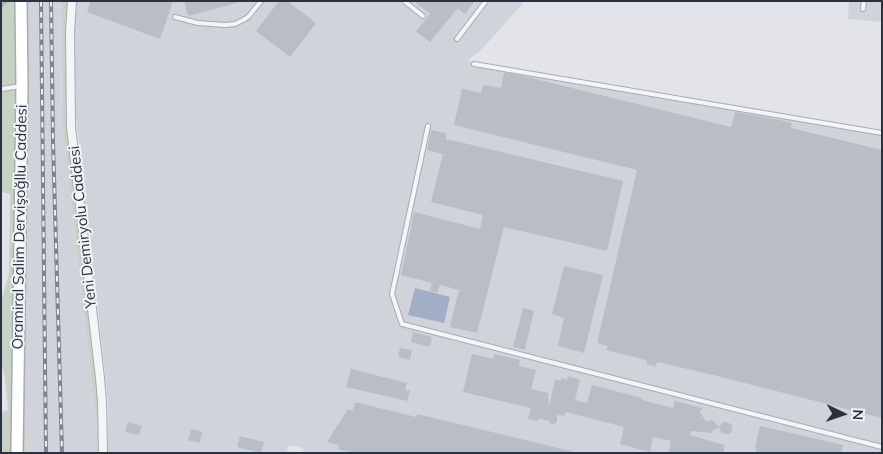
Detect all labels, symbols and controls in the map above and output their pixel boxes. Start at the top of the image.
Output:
street label: Oramiral Salim Dervişoğllu Caddesi [9,104,31,350]
street label: Yeni Demiryolu Caddesi [66,145,100,309]
north arrow [818,389,868,439]
text: N [849,409,867,421]

